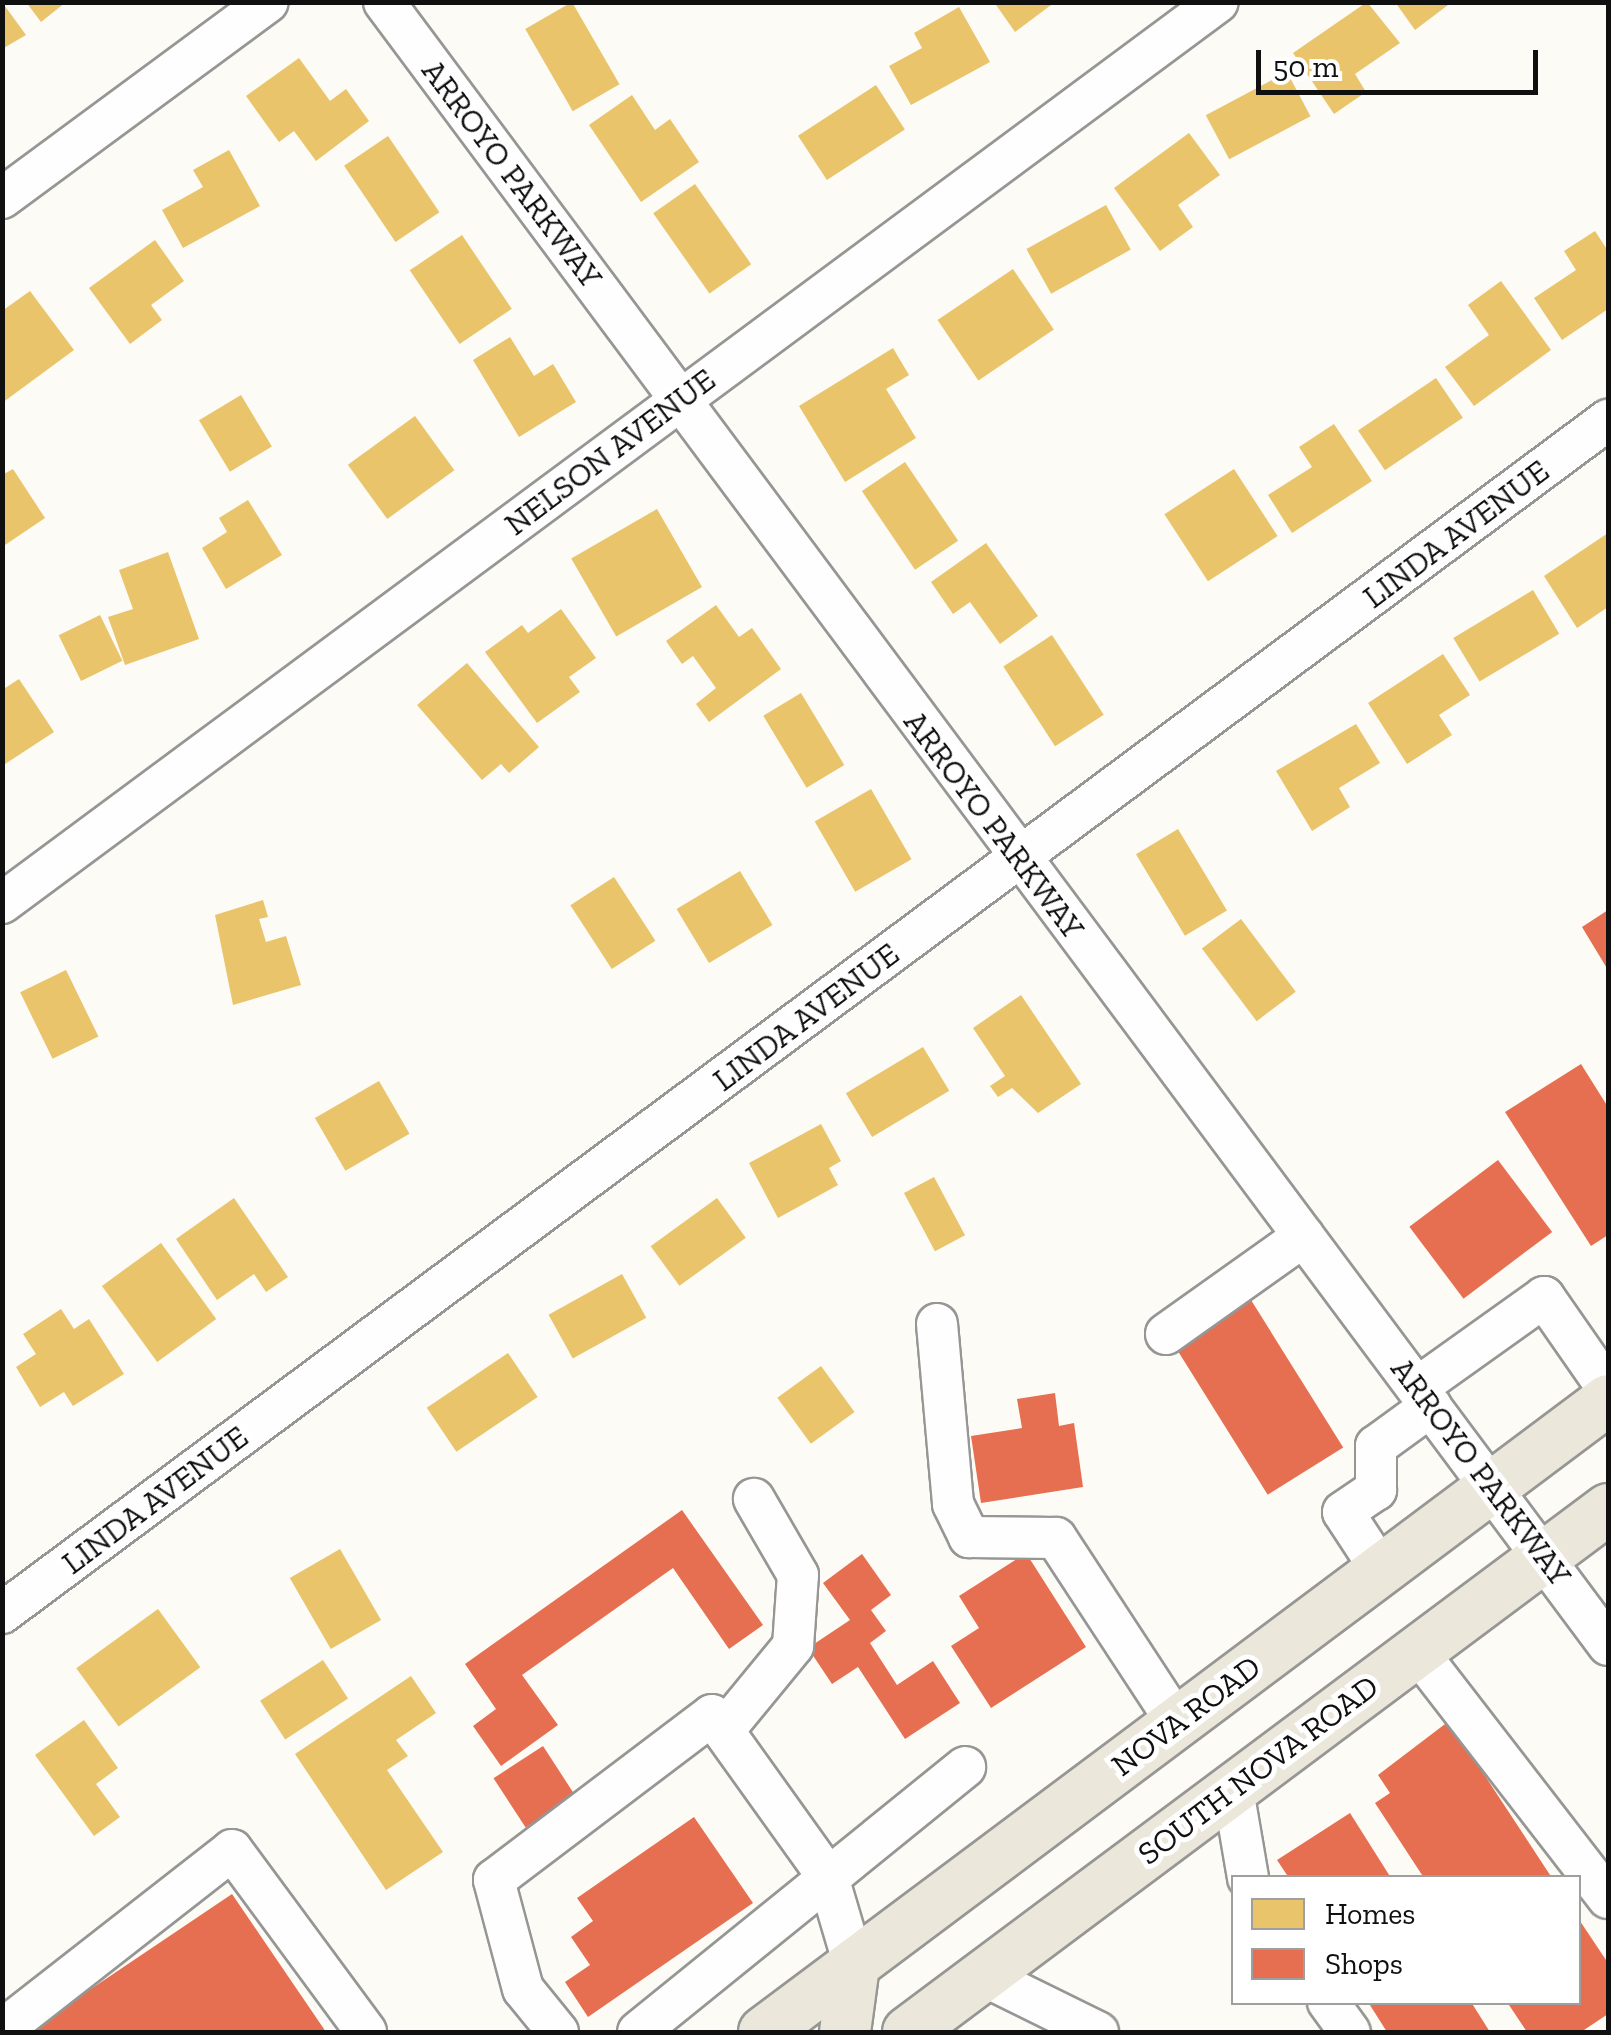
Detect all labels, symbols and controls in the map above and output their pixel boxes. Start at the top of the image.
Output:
scale bar [1261,30,1544,92]
text: 50 m [1273,49,1338,85]
street label: ARROYO PARKWAY [414,53,610,295]
street label: NELSON AVENUE [497,360,723,544]
street label: LINDA AVENUE [1355,451,1557,617]
street label: ARROYO PARKWAY [896,704,1092,946]
street label: LINDA AVENUE [705,934,907,1100]
street label: ARROYO PARKWAY [1383,1351,1579,1593]
street label: LINDA AVENUE [54,1417,256,1583]
street label: NOVA ROAD [1104,1647,1268,1785]
street label: SOUTH NOVA ROAD [1130,1667,1386,1873]
legend [1231,1875,1581,2005]
text: Homes [1325,1896,1415,1932]
text: Shops [1325,1946,1403,1982]

